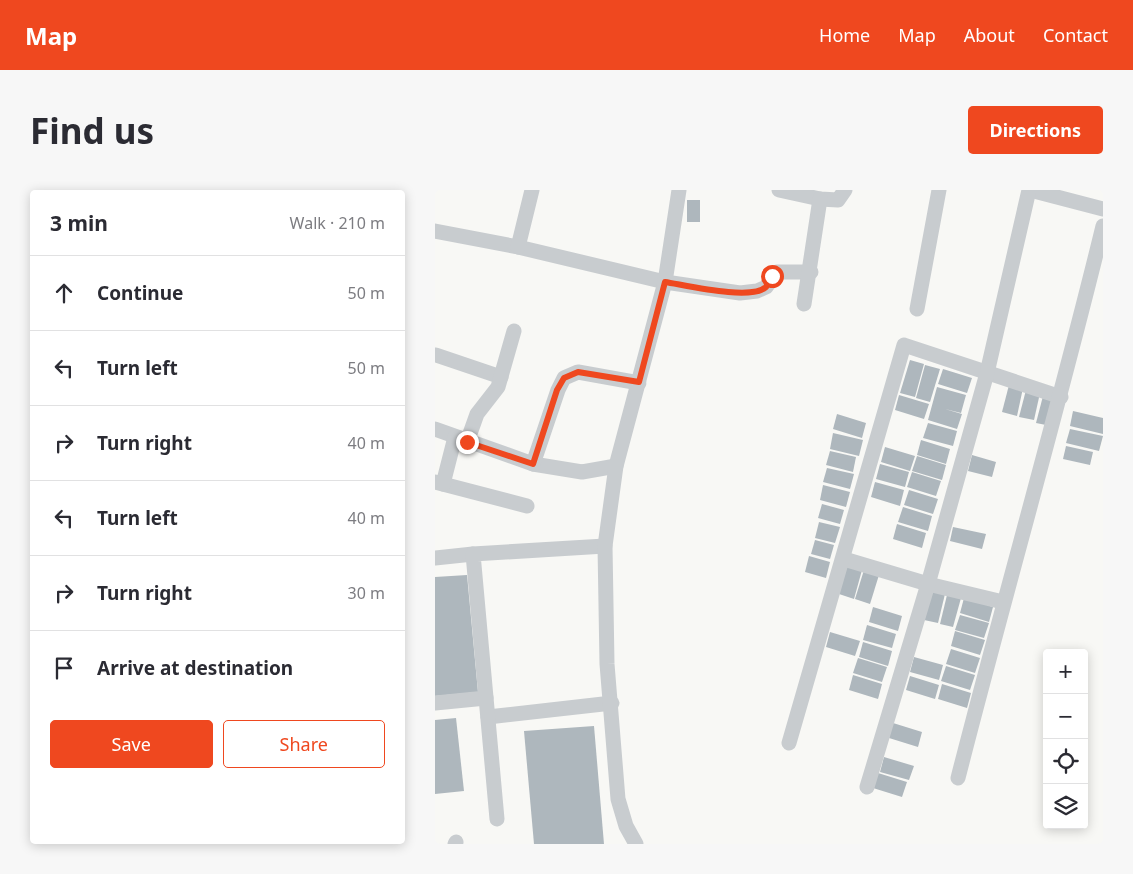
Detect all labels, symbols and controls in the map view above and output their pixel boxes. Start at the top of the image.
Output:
text: Map [25,19,77,52]
text: Home [819,23,870,47]
text: Map [898,23,936,47]
text: About [964,23,1015,47]
text: Contact [1043,23,1108,47]
button: Directions [968,106,1103,154]
text: Find us [30,107,154,154]
text: 3 min [50,209,108,237]
text: Walk · 210 m [290,212,385,234]
route start [761,265,784,288]
icon: ahead [50,279,78,307]
text: Continue [97,280,183,306]
text: 50 m [348,282,385,304]
icon: left [50,354,78,382]
text: Turn left [97,355,178,381]
text: 50 m [348,357,385,379]
icon: right [50,429,78,457]
text: Turn right [97,430,192,456]
route end [456,431,479,454]
text: 40 m [348,432,385,454]
icon: left [50,504,78,532]
text: Turn left [97,505,178,531]
text: 40 m [348,507,385,529]
icon: right [50,579,78,607]
text: Turn right [97,580,192,606]
text: 30 m [348,582,385,604]
map controls [1043,649,1088,829]
button: + [1043,649,1088,694]
icon: arrive [50,654,78,682]
text: Arrive at destination [97,655,293,681]
button: − [1043,694,1088,739]
button: Save [50,720,213,768]
button: Share [223,720,385,768]
button: locate [1043,739,1088,784]
button: layers [1043,784,1088,829]

